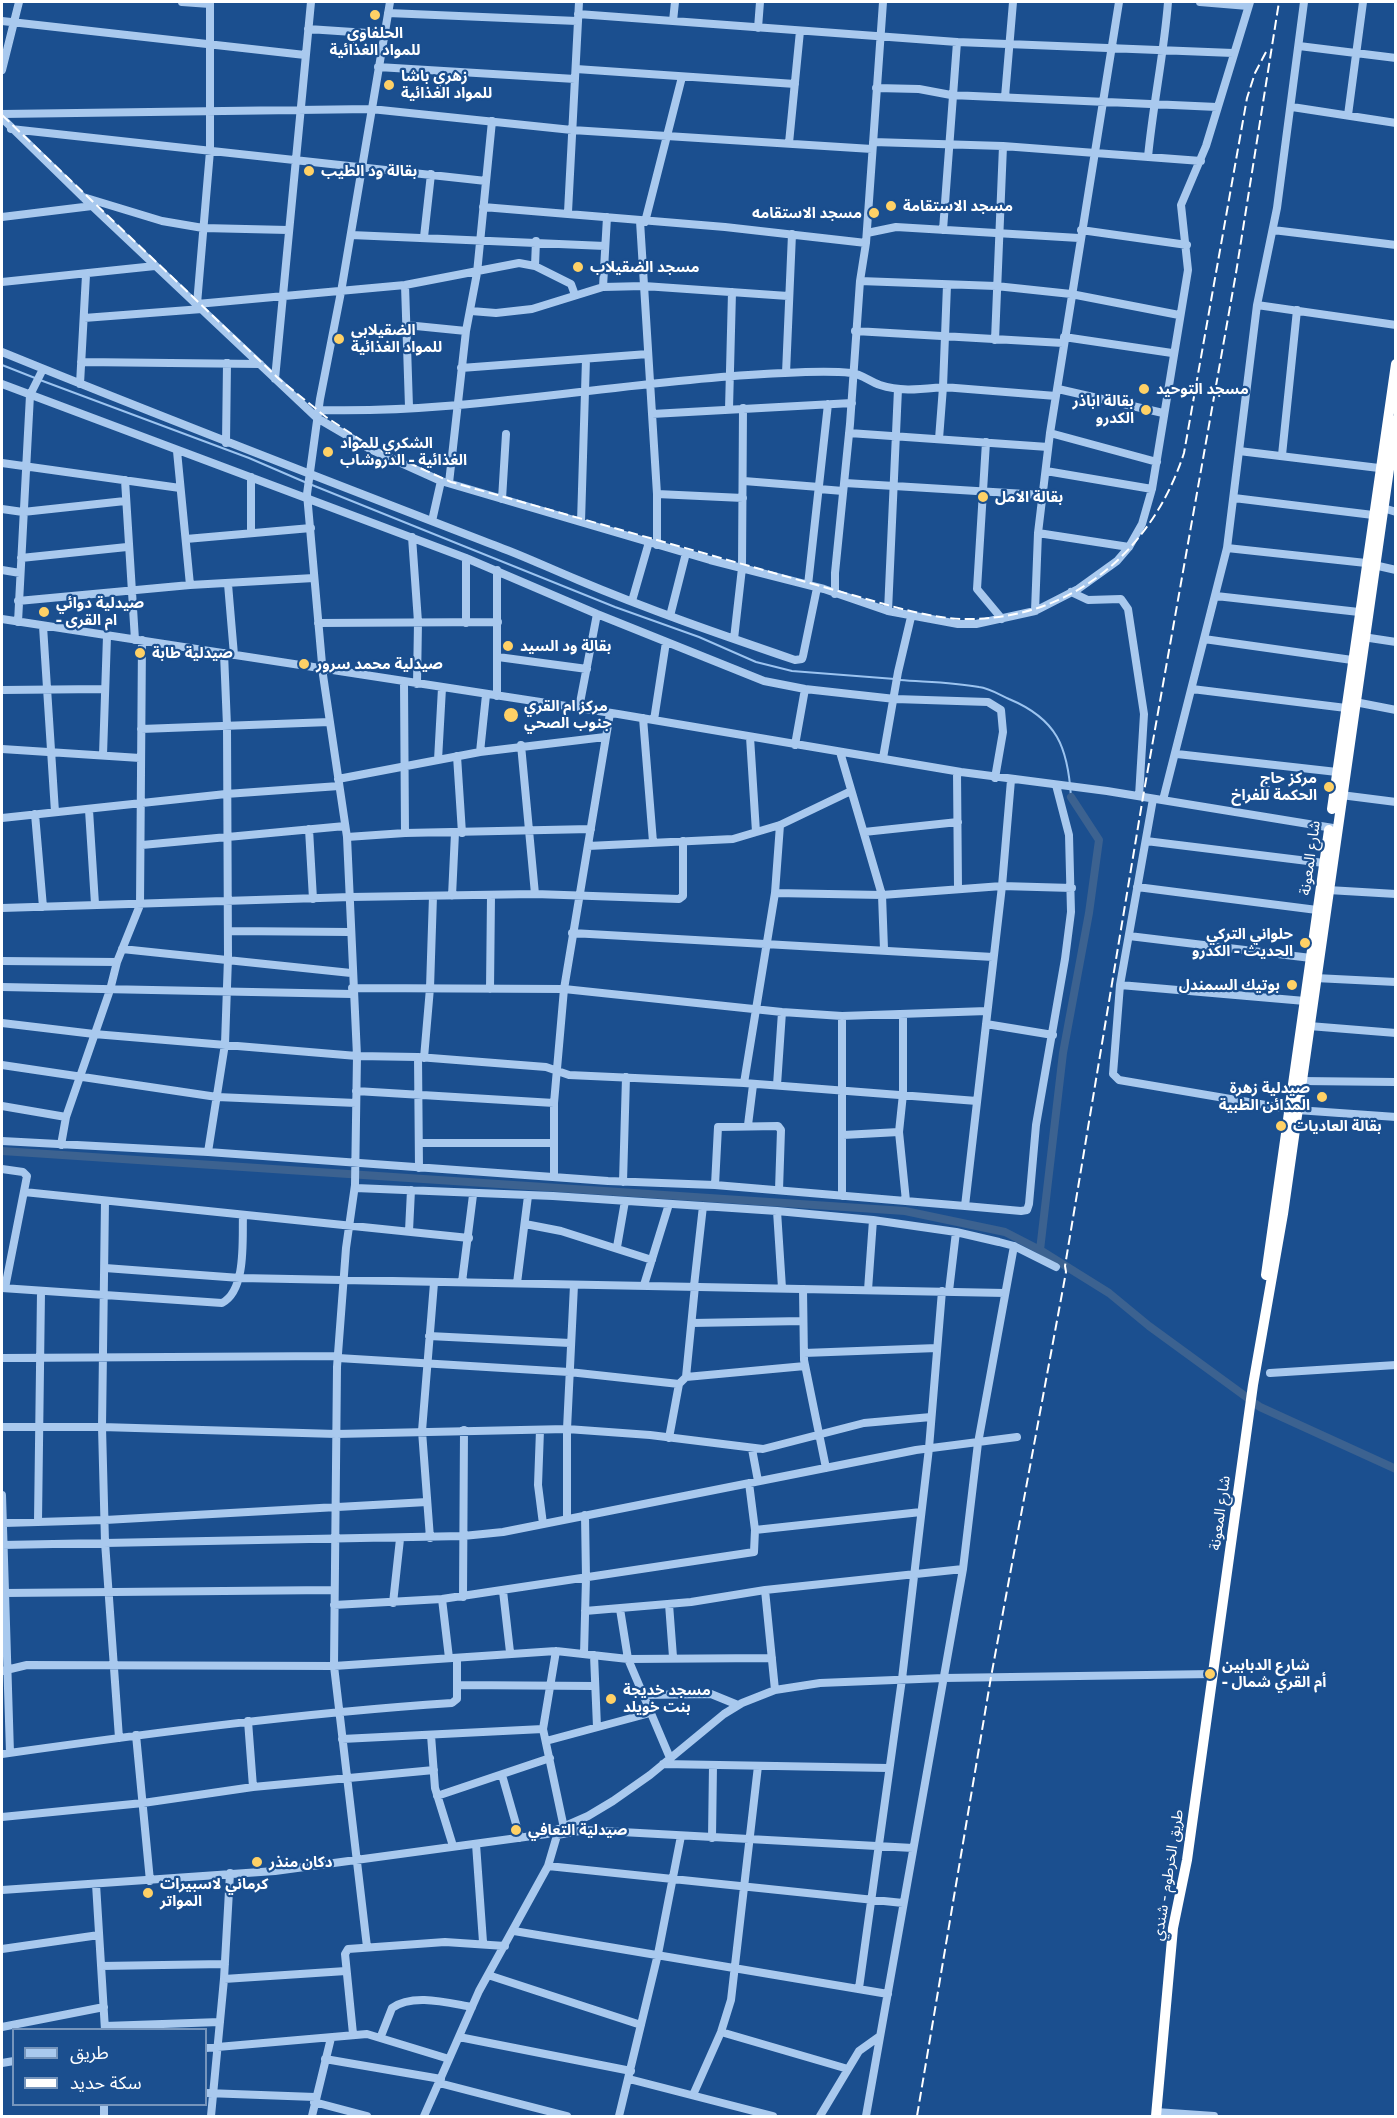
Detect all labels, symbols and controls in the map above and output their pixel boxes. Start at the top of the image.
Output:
marker: الحلفاوي للمواد الغذائية [368,8,382,22]
place label: الحلفاوي للمواد الغذائية [329,24,421,59]
place label: زهري باشا للمواد الغذائية [401,67,492,102]
marker: زهري باشا للمواد الغذائية [382,78,396,92]
place label: بقالة ود الطيب [321,162,417,180]
marker: بقالة ود الطيب [302,164,316,178]
place label: مسجد الاستقامة [903,197,1013,215]
marker: مسجد الاستقامة [884,199,898,213]
place label: مسجد الاستقامه [752,204,862,222]
marker: مسجد الاستقامه [867,206,881,220]
place label: مسجد الضقيلاب [590,258,699,276]
marker: مسجد الضقيلاب [571,260,585,274]
place label: الضقيلابي للمواد الغذائية [351,321,442,356]
marker: الضقيلابي للمواد الغذائية [332,332,346,346]
place label: مسجد التوحيد [1156,380,1249,398]
marker: مسجد التوحيد [1137,382,1151,396]
place label: بقالة اباذر الكدرو [1072,392,1134,427]
marker: بقالة اباذر الكدرو [1139,403,1153,417]
place label: الشكري للمواد الغذائية - الدروشاب [340,434,467,469]
marker: الشكري للمواد الغذائية - الدروشاب [321,445,335,459]
place label: بقالة الامل [995,488,1063,506]
marker: بقالة الامل [976,490,990,504]
place label: صيدلية دوائي - ام القرى [56,594,144,629]
marker: صيدلية دوائي - ام القرى [37,605,51,619]
place label: بقالة ود السيد [520,637,612,655]
marker: بقالة ود السيد [501,639,515,653]
place label: صيدلية طابة [152,644,233,662]
marker: صيدلية طابة [133,646,147,660]
place label: صيدلية محمد سرور [316,655,443,673]
marker: صيدلية محمد سرور [297,657,311,671]
place label: مركز ام القري جنوب الصحي [524,697,612,732]
marker: مركز ام القري جنوب الصحي [502,706,520,724]
place label: مركز حاج الحكمة للفراخ [1231,769,1317,804]
marker: مركز حاج الحكمة للفراخ [1322,780,1336,794]
street label: شارع المعونة [1296,819,1324,897]
place label: حلواني التركي الحديث - الكدرو [1192,925,1293,960]
marker: حلواني التركي الحديث - الكدرو [1298,936,1312,950]
place label: بوتيك السمندل [1179,976,1280,994]
marker: بوتيك السمندل [1285,978,1299,992]
place label: صيدلية زهرة المدائن الطبية [1219,1079,1310,1114]
marker: صيدلية زهرة المدائن الطبية [1315,1090,1329,1104]
place label: بقالة العاديات [1293,1117,1382,1135]
marker: بقالة العاديات [1274,1119,1288,1133]
street label: شارع المعونة [1206,1474,1234,1552]
place label: شارع الدبابين - أم القري شمال [1222,1656,1326,1691]
marker: شارع الدبابين - أم القري شمال [1203,1667,1217,1681]
place label: مسجد خديجة بنت خويلد [623,1681,711,1716]
marker: مسجد خديجة بنت خويلد [604,1692,618,1706]
street label: طريق الخرطوم - شندي [1149,1808,1187,1942]
place label: صيدلية التعافي [528,1821,627,1839]
marker: صيدلية التعافي [509,1823,523,1837]
place label: دكان منذر [269,1853,332,1871]
marker: دكان منذر [250,1855,264,1869]
place label: كرماني لاسبيرات المواتر [160,1875,268,1910]
marker: كرماني لاسبيرات المواتر [141,1886,155,1900]
legend [12,2028,207,2106]
text: طريق [70,2041,109,2063]
text: سكة حديد [70,2071,142,2093]

